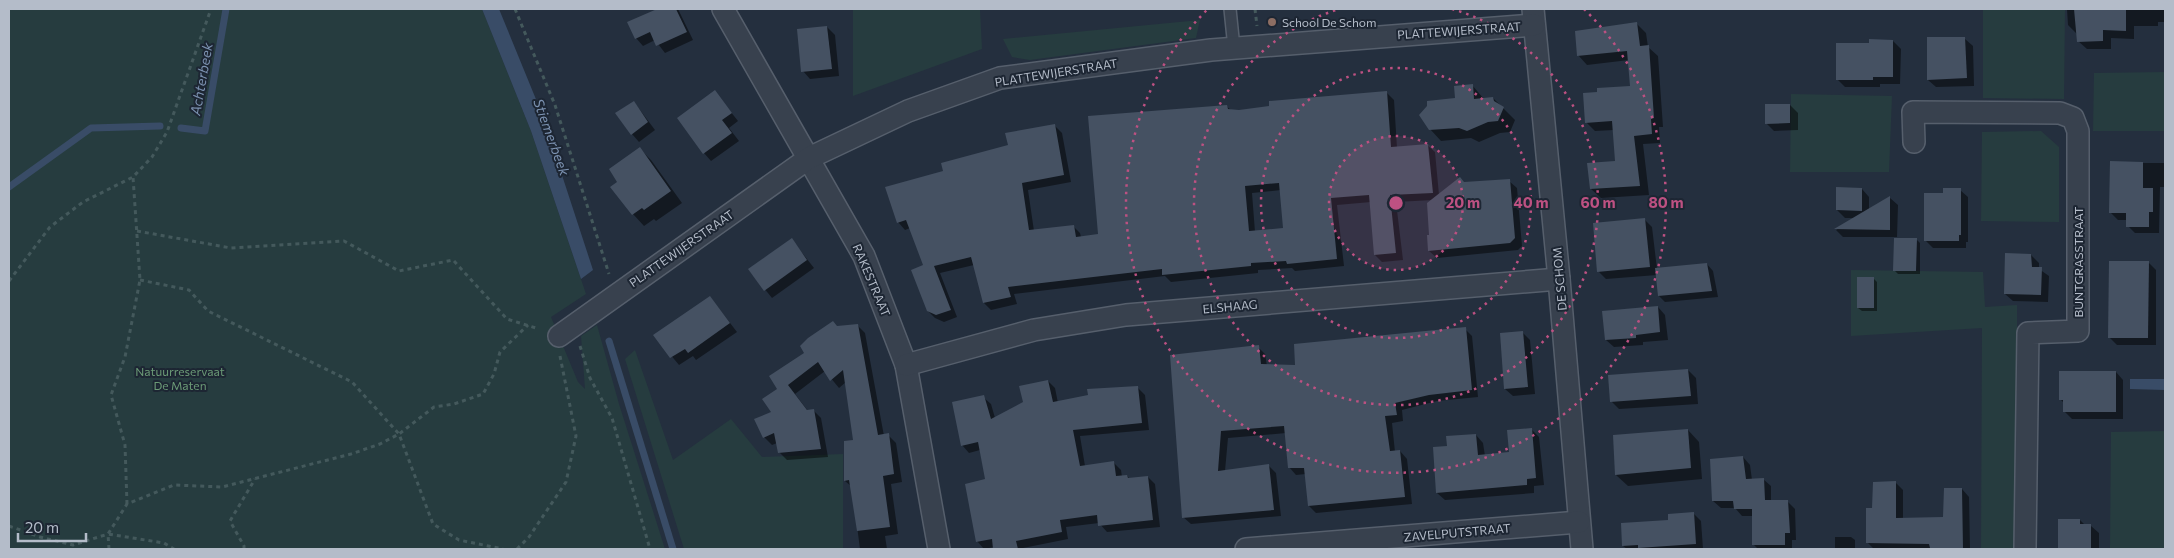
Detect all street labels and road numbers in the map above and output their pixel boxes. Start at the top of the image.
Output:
street label: PLATTEWIJERSTRAAT [1397,19,1522,42]
street label: PLATTEWIJERSTRAAT [994,55,1119,90]
street label: PLATTEWIJERSTRAAT [626,206,737,290]
street label: BUNTGRASSTRAAT [2071,206,2085,317]
street label: RAKESTRAAT [850,242,894,319]
street label: DE SCHOM [1549,247,1569,311]
street label: ELSHAAG [1202,297,1258,315]
street label: ZAVELPUTSTRAAT [1403,520,1511,544]

